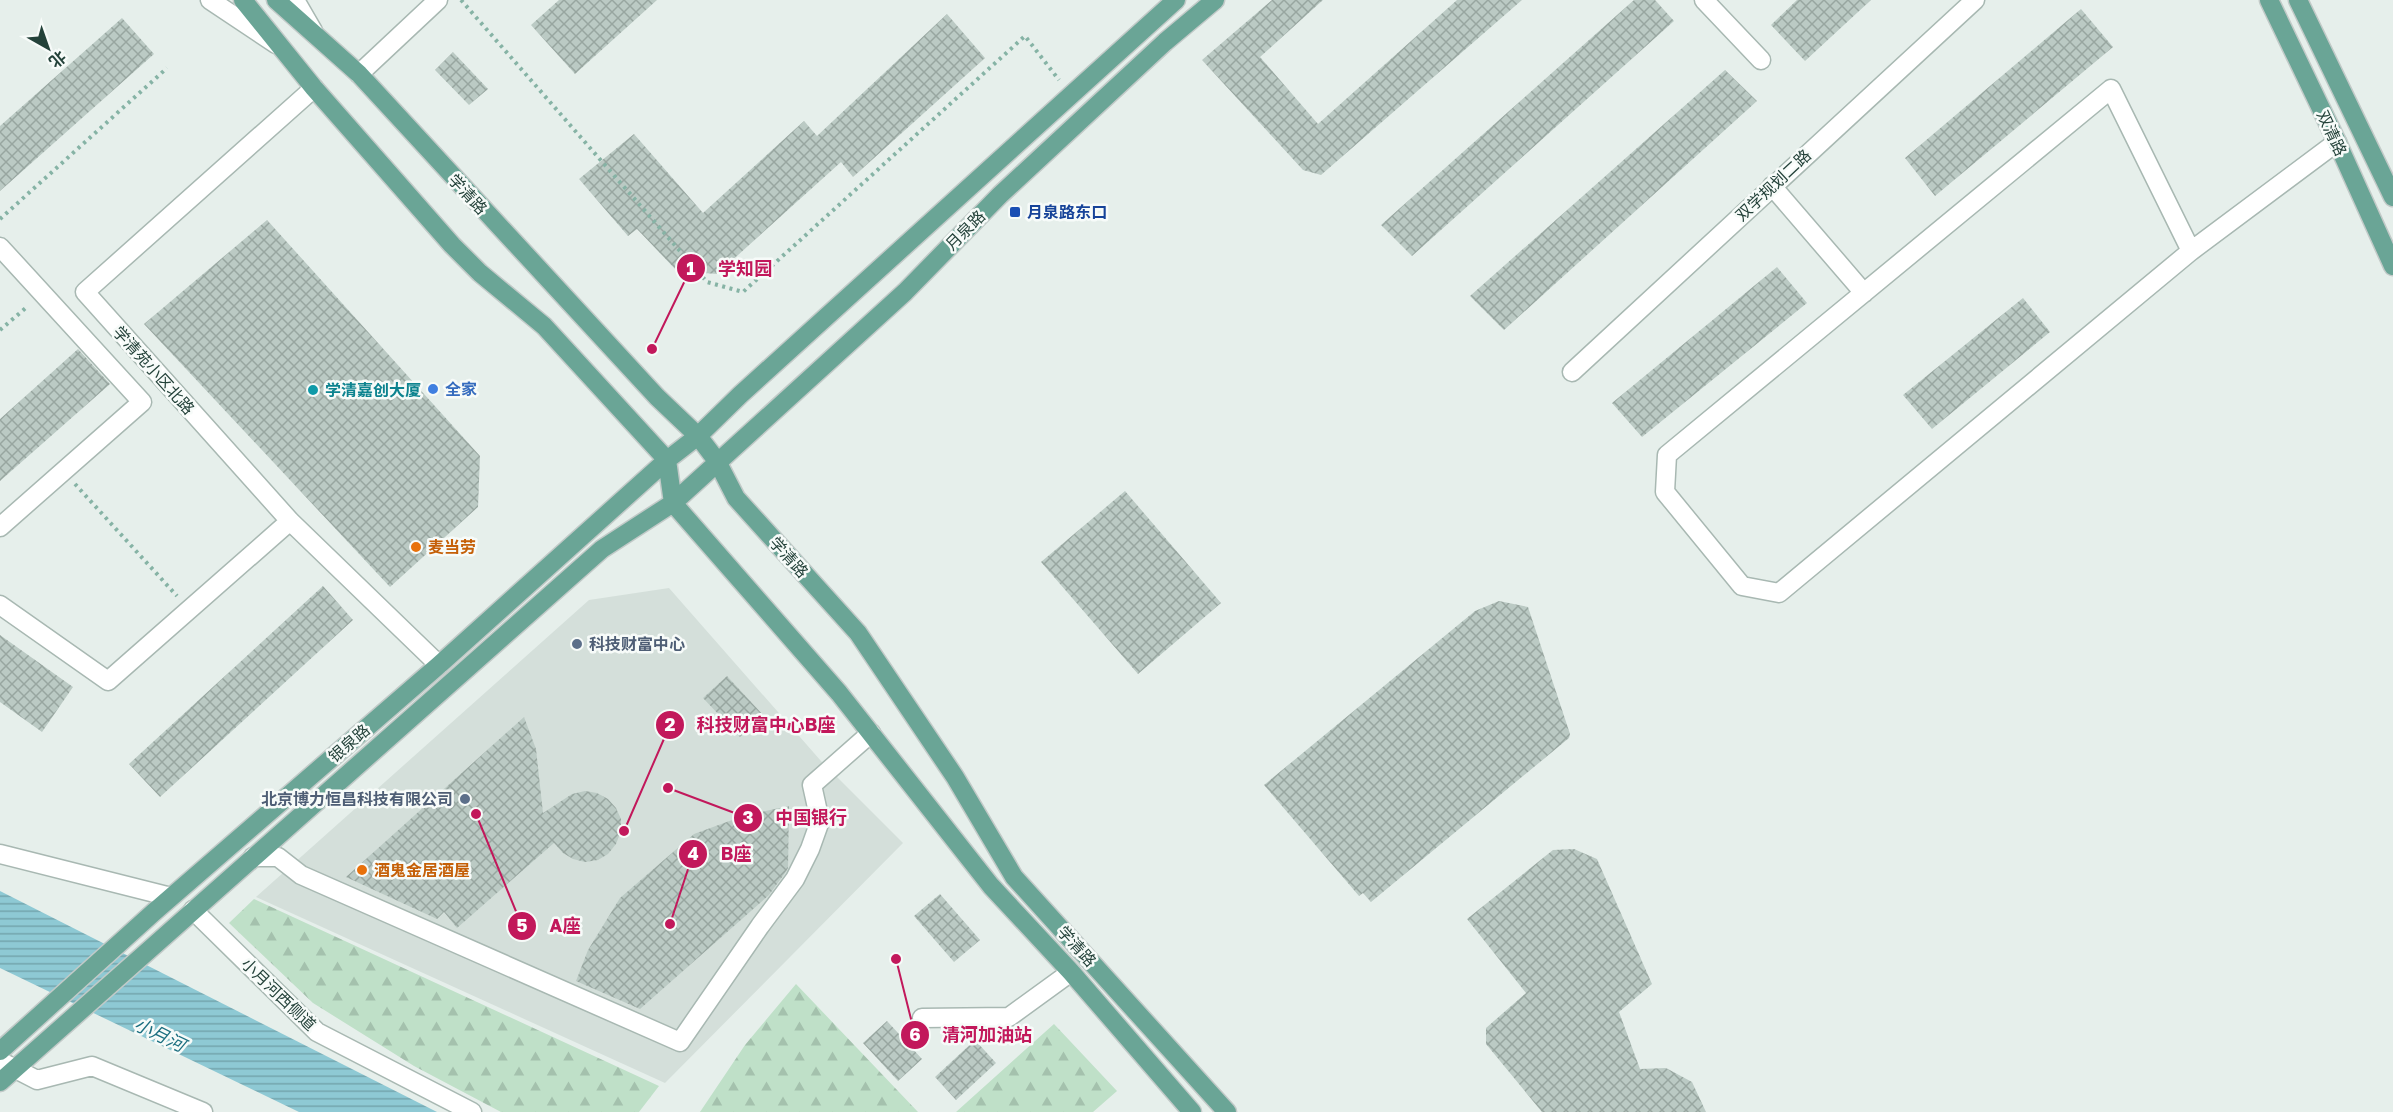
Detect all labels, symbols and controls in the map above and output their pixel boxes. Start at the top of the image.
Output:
north arrow [18,18,78,78]
text: 北 [45,47,70,72]
street label: 双清路 [2313,107,2351,159]
street label: 双学规划二路 [1731,145,1815,225]
street label: 学清路 [444,170,492,218]
place label: 月泉路东口 [1027,202,1107,222]
marker: 月泉路东口 [1008,205,1022,219]
street label: 月泉路 [941,206,989,254]
callout: 学知园 [676,250,784,286]
text: 1 [686,257,696,279]
text: 学知园 [718,257,772,279]
street label: 学清苑小区北路 [109,322,199,418]
place label: 全家 [445,379,477,399]
place label: 学清嘉创大厦 [325,380,421,400]
marker: 全家 [426,382,440,396]
marker: 学清嘉创大厦 [306,383,320,397]
street label: 学清路 [766,532,812,582]
place label: 麦当劳 [428,537,476,557]
marker: 麦当劳 [409,540,423,554]
place label: 科技财富中心 [589,634,685,654]
marker: 科技财富中心 [570,637,584,651]
callout: 科技财富中心B座 [655,707,847,743]
text: 2 [665,713,676,735]
text: 科技财富中心B座 [697,713,835,735]
street label: 银泉路 [324,720,374,766]
place label: 北京博力恒昌科技有限公司 [261,789,453,809]
marker: 北京博力恒昌科技有限公司 [458,792,472,806]
callout: 中国银行 [733,800,859,836]
text: 3 [743,806,754,828]
text: 中国银行 [775,806,847,828]
callout: B座 [678,836,763,872]
text: 4 [687,842,699,864]
text: B座 [721,842,751,864]
place label: 酒鬼金居酒屋 [374,860,470,880]
marker: 酒鬼金居酒屋 [355,863,369,877]
callout: A座 [507,908,592,944]
text: 5 [517,914,528,936]
text: A座 [550,914,580,936]
street label: 学清路 [1054,921,1100,971]
street label: 小月河西侧道 [238,953,320,1035]
water label: 小月河 [131,1012,192,1057]
callout: 清河加油站 [900,1017,1044,1053]
text: 6 [909,1023,921,1045]
text: 清河加油站 [942,1023,1032,1045]

